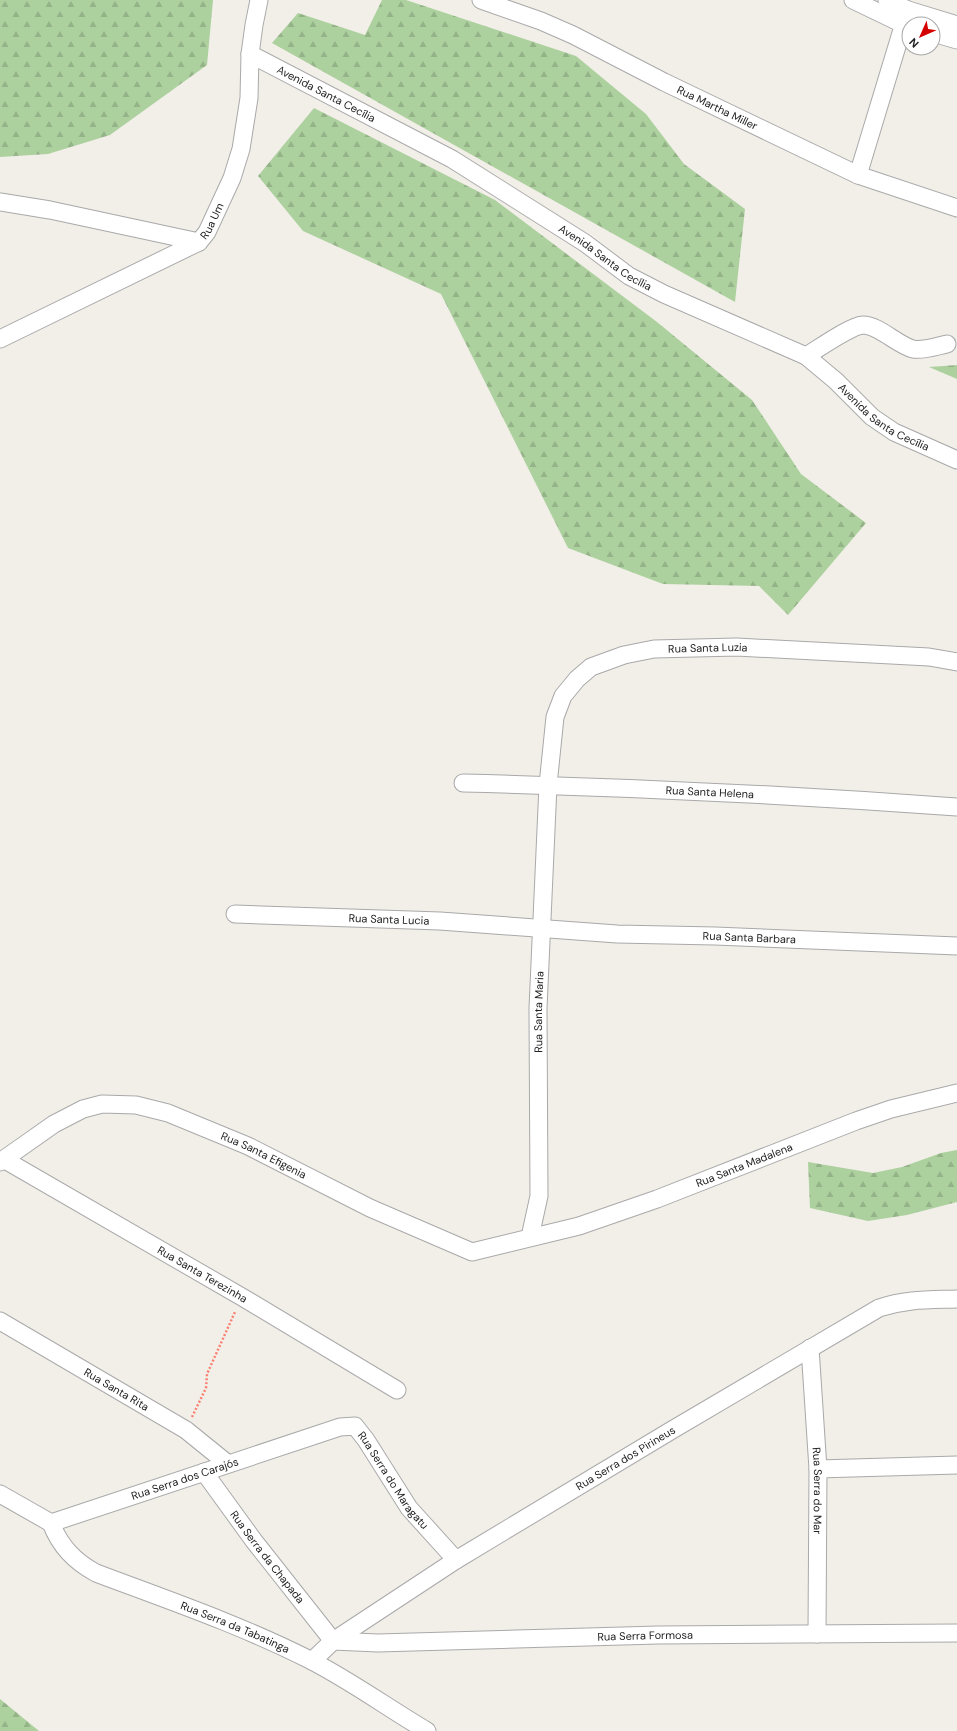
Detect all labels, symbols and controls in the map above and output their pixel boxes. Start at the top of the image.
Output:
north arrow [901,16,941,56]
text: N [906,35,922,51]
street label: Avenida Santa Cecília [275,62,378,125]
street label: Rua Martha Miller [675,82,760,133]
street label: Rua Um [197,200,227,242]
street label: Avenida Santa Cecília [556,221,654,294]
street label: Avenida Santa Cecília [835,380,931,454]
street label: Rua Santa Luzia [668,640,748,656]
street label: Rua Santa Helena [665,783,754,801]
street label: Rua Santa Lucia [348,911,430,928]
street label: Rua Santa Barbara [703,929,796,946]
street label: Rua Santa Maria [531,971,547,1053]
street label: Rua Santa Efigenia [219,1129,309,1182]
street label: Rua Santa Madalena [694,1140,795,1190]
street label: Rua Santa Terezinha [155,1243,250,1306]
street label: Rua Santa Rita [81,1365,152,1414]
street label: Rua Serra dos Pirineus [573,1423,678,1493]
street label: Rua Serra do Maragatu [355,1428,432,1532]
street label: Rua Serra do Mar [810,1447,825,1534]
street label: Rua Serra dos Carajós [129,1454,240,1503]
street label: Rua Serra da Chapada [227,1508,308,1606]
street label: Rua Serra da Tabatinga [179,1598,292,1656]
street label: Rua Serra Formosa [597,1628,693,1644]

